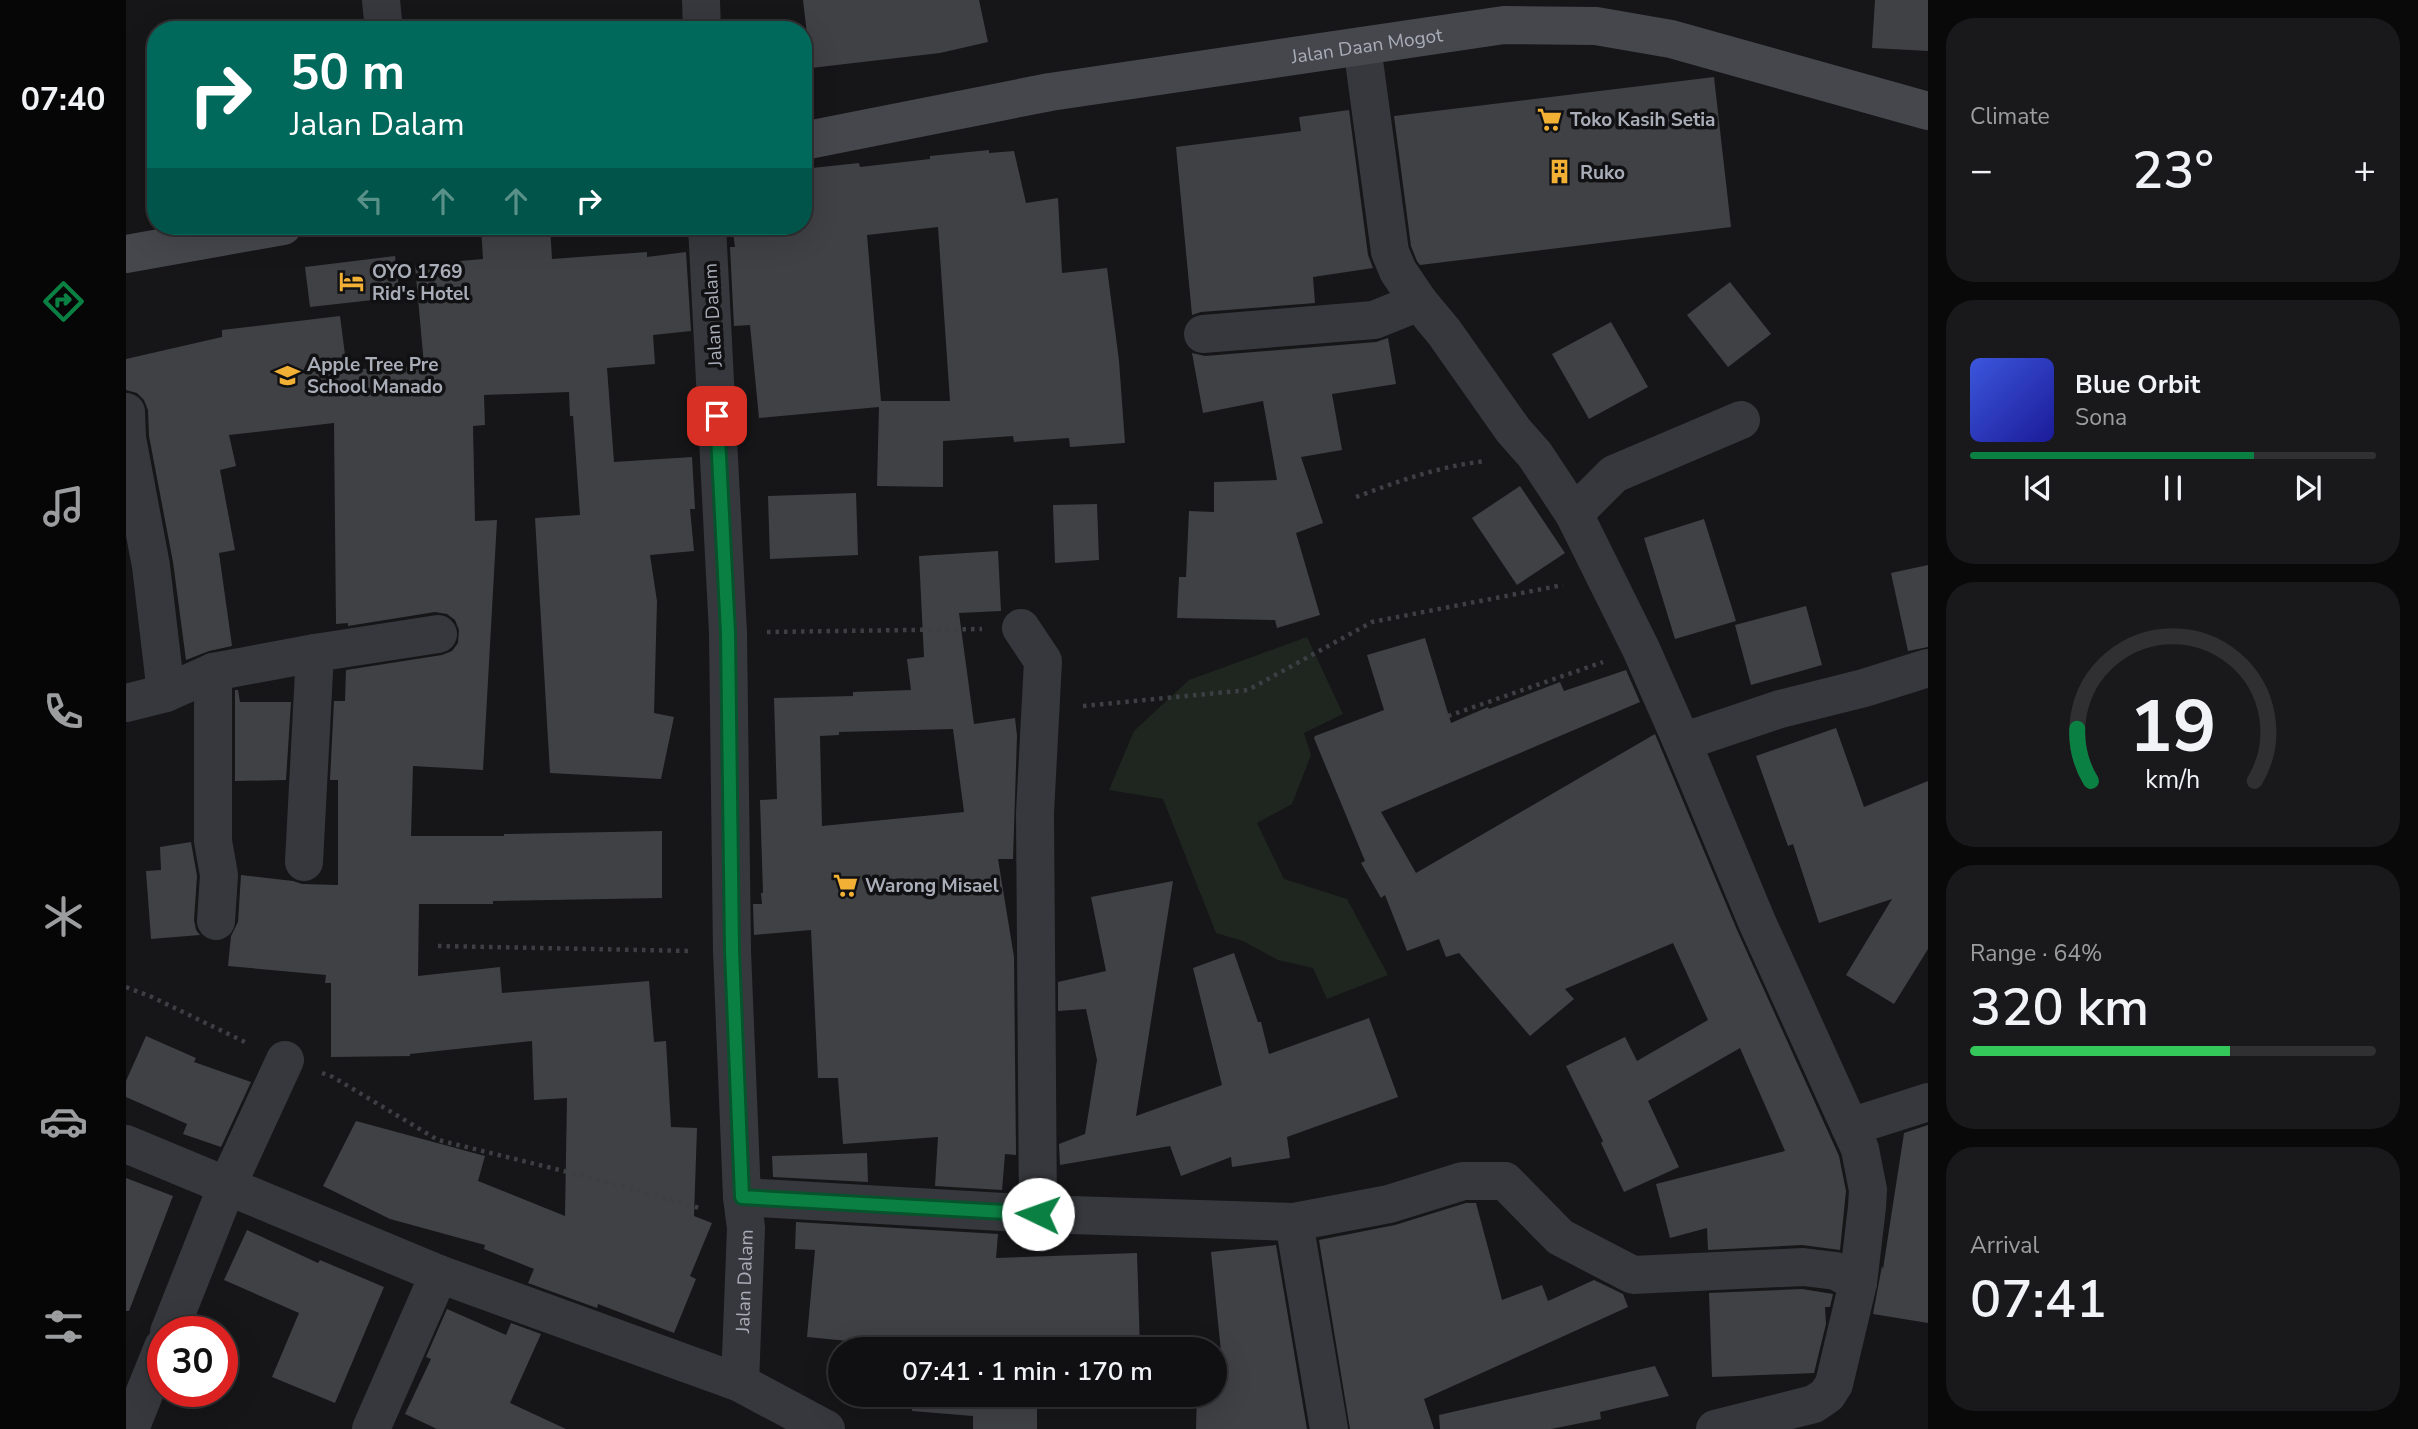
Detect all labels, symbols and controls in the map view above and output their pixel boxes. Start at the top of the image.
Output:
street label: Jalan Daan Mogot [1288,22,1445,70]
text: 50 m [290,39,405,106]
icon: right [175,49,266,140]
text: 07:40 [21,78,105,121]
text: Climate [1970,101,2050,132]
text: Jalan Dalam [290,103,465,146]
supermarket icon: Toko Kasih Setia [1536,105,1564,133]
place label: Toko Kasih Setia [1570,107,1715,133]
text: 23° [2132,135,2214,206]
text: − [1970,145,1993,196]
text: + [2353,145,2376,196]
building icon: Ruko [1546,158,1574,186]
place label: Ruko [1580,160,1625,186]
icon: left [351,182,389,220]
icon: ahead [424,182,462,220]
icon: ahead [497,182,535,220]
icon: right [570,182,608,220]
place label: OYO 1769 Rid's Hotel [372,259,469,307]
street label: Jalan Dalam [697,262,729,368]
hotel icon: OYO 1769 Rid's Hotel [338,268,366,296]
icon: directions [39,277,88,326]
place label: Apple Tree Pre School Manado [307,352,443,400]
school or university icon: Apple Tree Pre School Manado [273,361,301,389]
text: Blue Orbit [2075,367,2200,402]
pin [687,386,747,446]
icon: arrive [698,397,736,435]
text: Sona [2075,402,2127,433]
icon: previous [2019,469,2057,507]
icon: pause [2154,469,2192,507]
icon: next [2289,469,2327,507]
icon: music [39,482,88,531]
text: 19 [2129,677,2217,777]
icon: phone [39,687,88,736]
text: km/h [2145,762,2201,796]
supermarket icon: Warong Misael [831,871,859,899]
place label: Warong Misael [865,873,999,899]
icon: climate [39,892,88,941]
text: Range · 64% [1970,938,2102,969]
text: 320 km [1970,972,2149,1043]
icon: car [39,1097,88,1146]
position arrow [1001,1177,1075,1251]
street label: Jalan Dalam [730,1229,760,1335]
text: Arrival [1970,1230,2039,1261]
text: 07:41 [1970,1264,2107,1335]
icon: filters [39,1302,88,1351]
speed limit sign: 30 [147,1316,238,1407]
text: 07:41 · 1 min · 170 m [902,1354,1153,1389]

